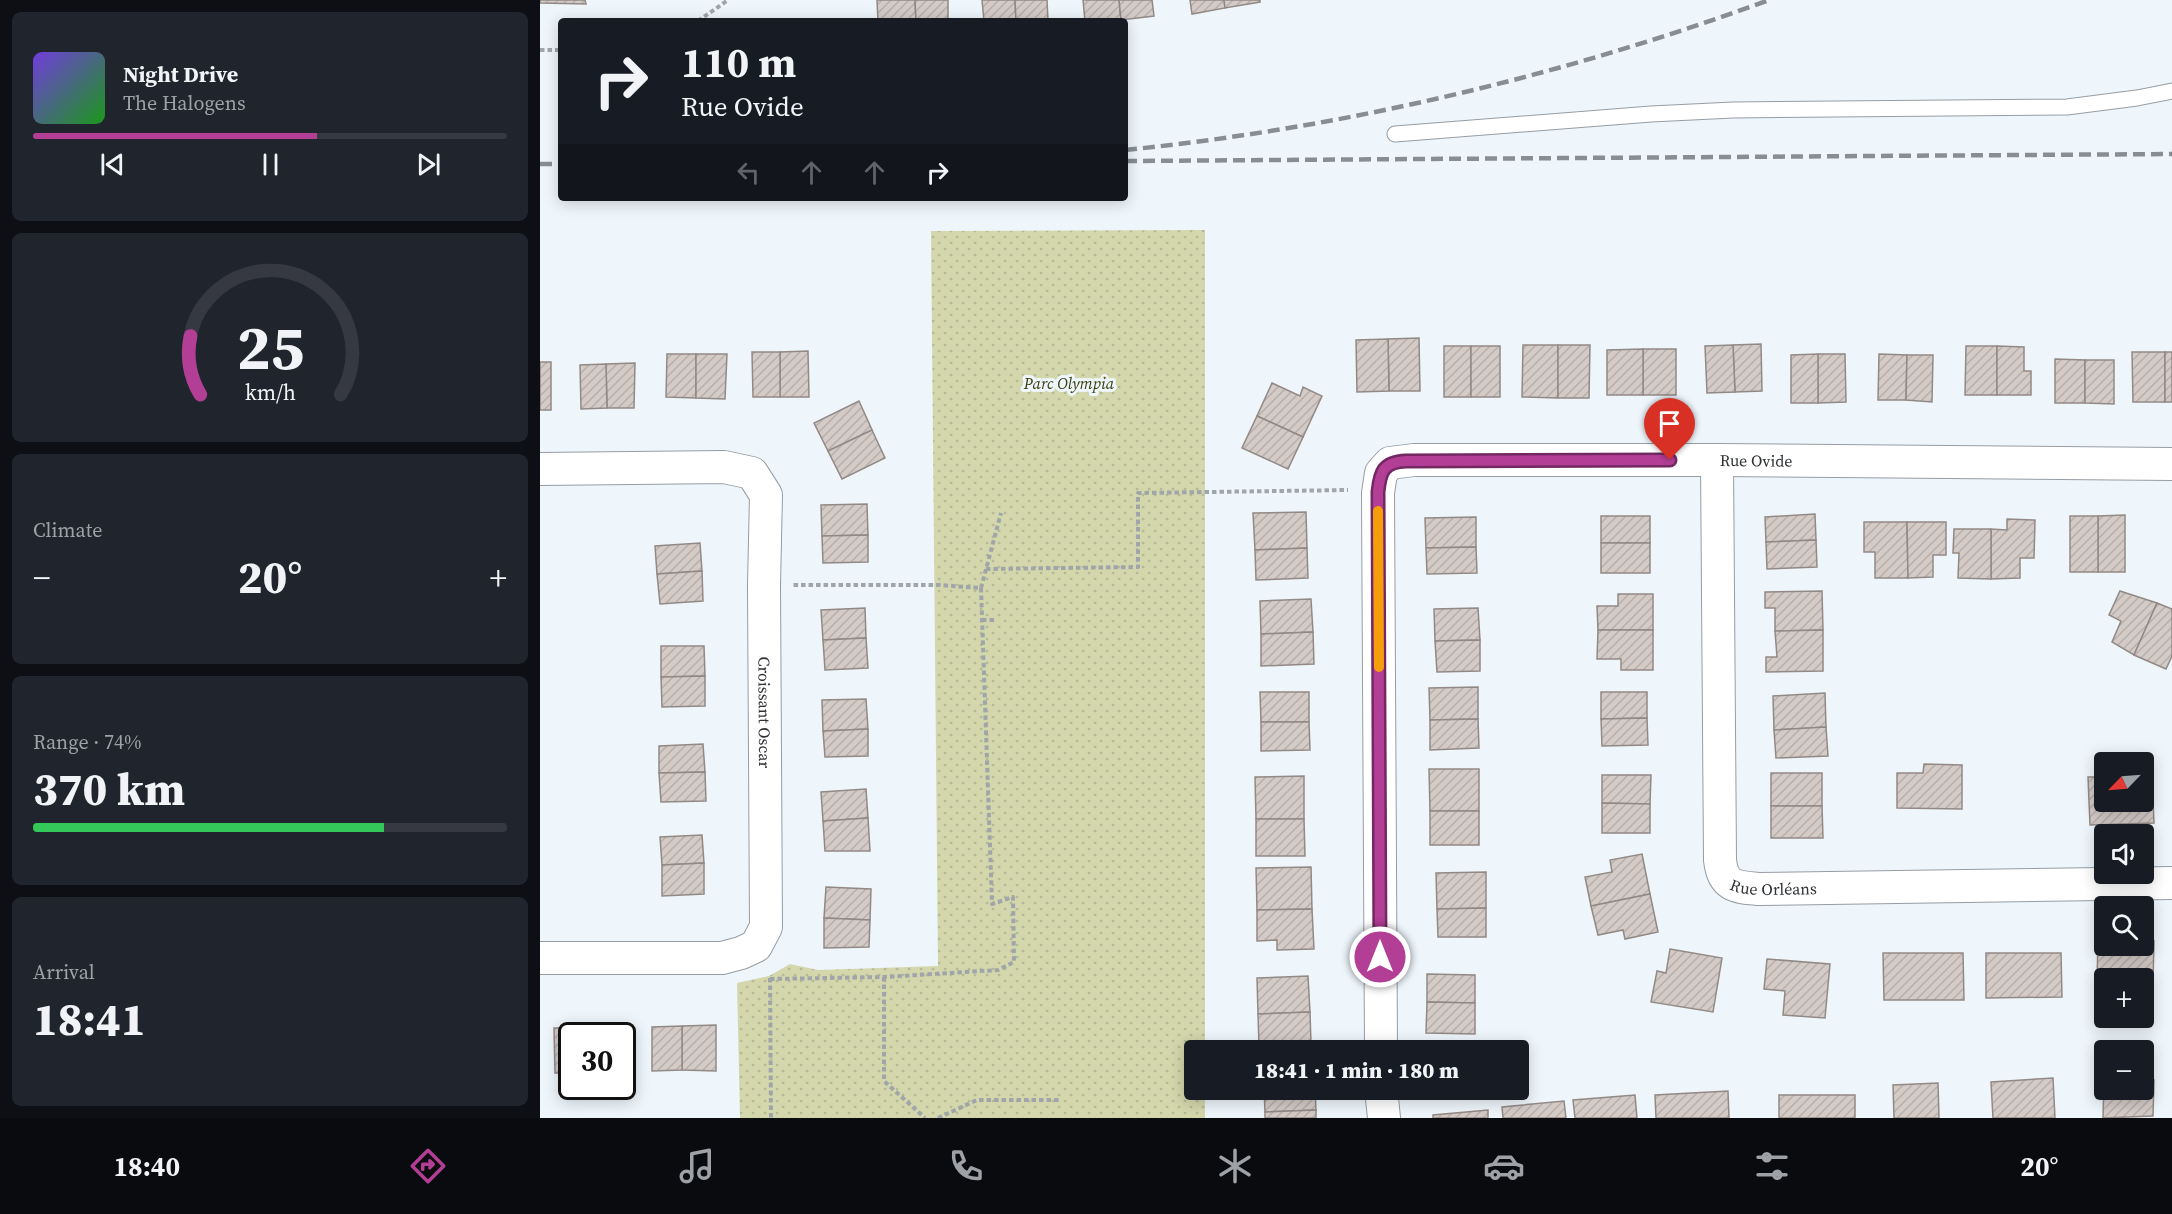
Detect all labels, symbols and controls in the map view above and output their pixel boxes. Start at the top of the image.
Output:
text: 110 m [681,33,796,91]
icon: right [582,42,660,120]
text: Night Drive [123,59,238,89]
text: Rue Ovide [681,88,804,125]
text: The Halogens [123,89,246,117]
icon: previous [96,148,129,181]
icon: pause [254,148,287,181]
icon: next [412,148,445,181]
icon: left [732,156,765,189]
icon: ahead [795,156,828,189]
icon: ahead [858,156,891,189]
icon: right [921,156,954,189]
text: 25 [236,304,304,390]
park label: Parc Olympia [1023,372,1115,394]
text: km/h [244,378,296,407]
pin [1644,398,1695,460]
icon: arrive [1653,407,1686,440]
street label: Rue Ovide [1720,449,1793,472]
text: Climate [33,516,102,544]
text: 20° [238,546,302,608]
text: − [33,555,51,600]
text: + [489,555,507,600]
street label: Croissant Oscar [753,656,776,768]
text: Range · 74% [33,728,142,756]
north arrow [2094,752,2154,812]
map controls [2094,752,2154,1100]
text: 370 km [33,758,185,820]
button: sound [2094,824,2154,884]
street label: Rue Orléans [1727,873,1817,900]
button: search [2094,896,2154,956]
position arrow [1348,925,1412,989]
text: Arrival [33,958,95,986]
button: + [2094,968,2154,1028]
text: 18:41 [33,988,146,1050]
speed limit sign: 30 [558,1022,636,1100]
button: − [2094,1040,2154,1100]
text: 18:41 · 1 min · 180 m [1254,1055,1459,1085]
icon: directions [407,1145,449,1187]
icon: music [676,1145,718,1187]
icon: phone [945,1145,987,1187]
icon: climate [1214,1145,1256,1187]
icon: car [1483,1145,1525,1187]
icon: filters [1751,1145,1793,1187]
text: 18:40 [113,1148,180,1185]
text: 20° [2020,1148,2058,1185]

